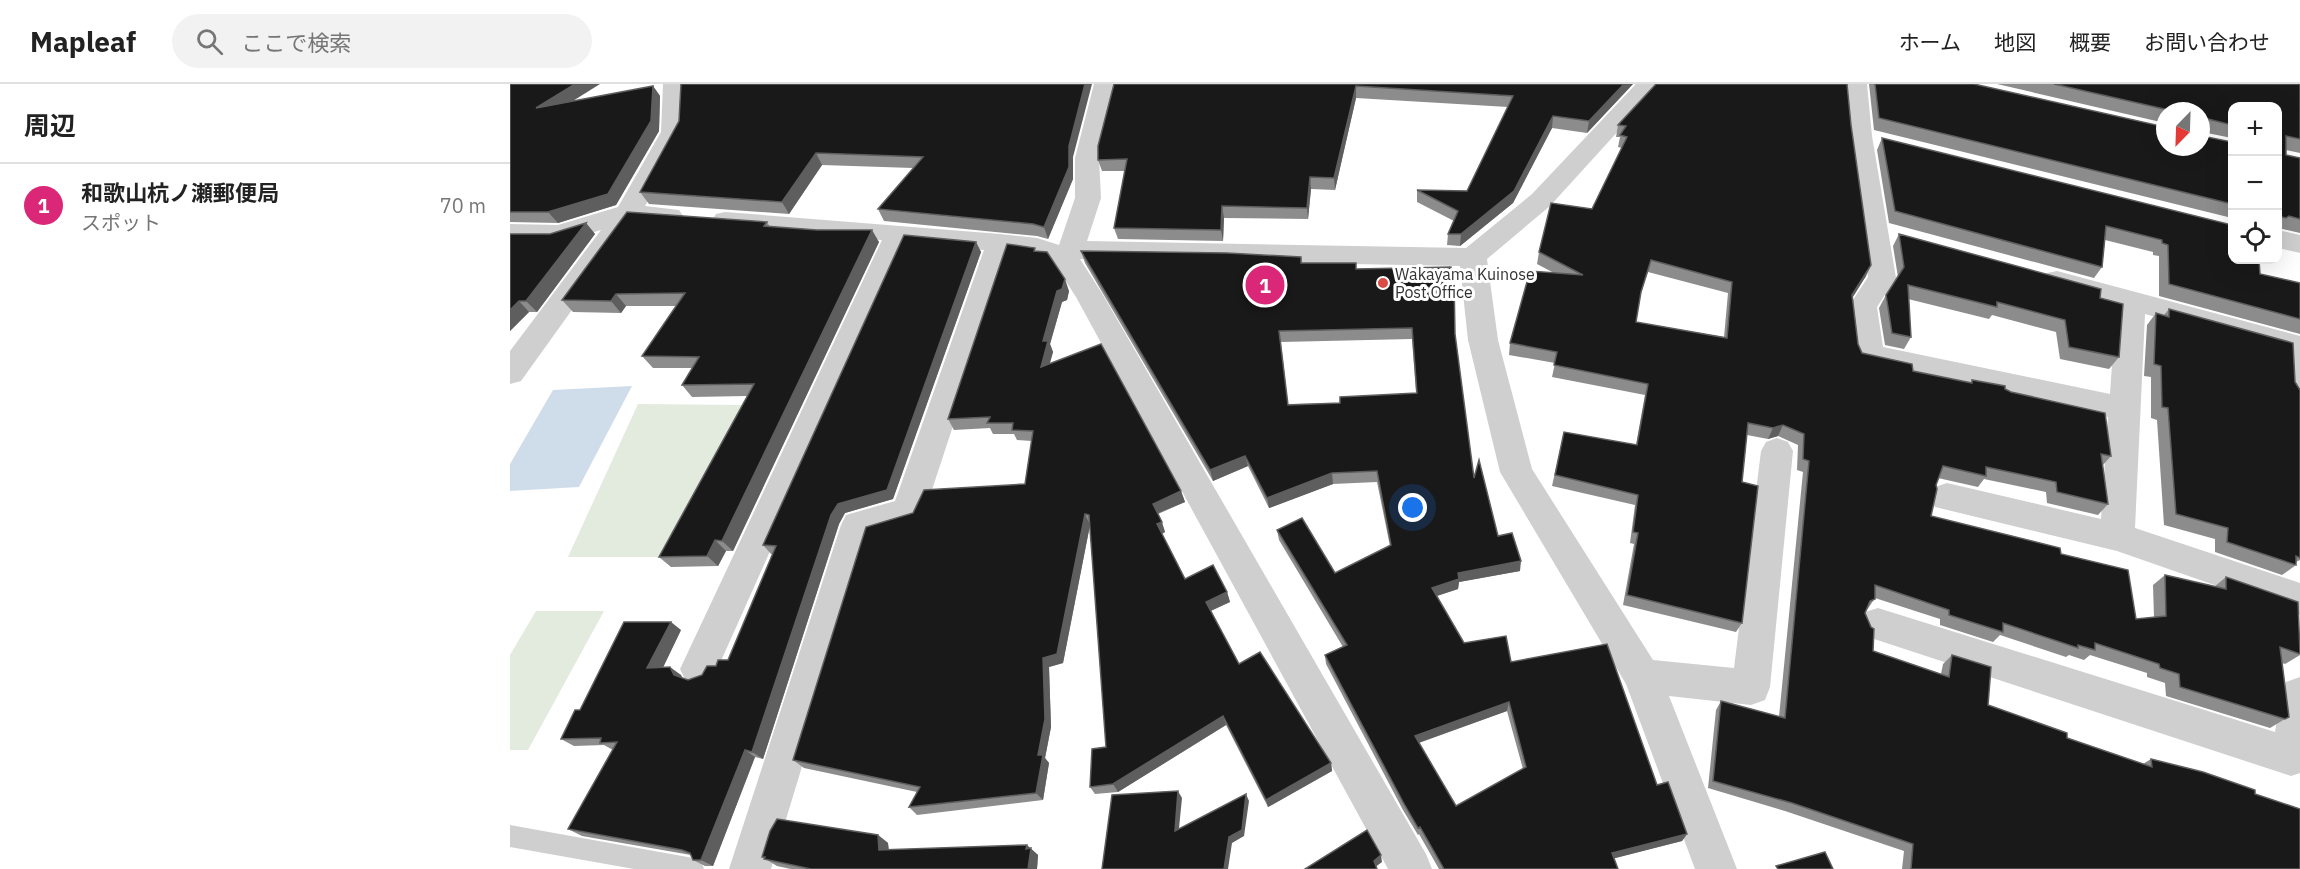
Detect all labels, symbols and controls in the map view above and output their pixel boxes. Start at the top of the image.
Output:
search box [172,14,592,68]
text: Mapleaf [30,23,136,60]
icon: search [193,25,226,58]
text: ここで検索 [241,28,351,57]
text: ホーム [1899,28,1961,56]
text: 地図 [1994,28,2036,56]
text: 概要 [2069,28,2111,56]
text: お問い合わせ [2144,28,2270,56]
north arrow [2156,102,2210,156]
map controls [2228,102,2282,264]
button: + [2228,102,2282,156]
text: 周辺 [24,108,76,142]
button: − [2228,156,2282,210]
text: 和歌山杭ノ瀬郵便局 [81,178,279,207]
text: 1 [38,192,50,219]
text: 70 m [440,192,486,219]
text: スポット [81,209,161,236]
button: locate [2228,210,2282,264]
pin: 1 [1246,262,1284,308]
place label: Wakayama Kuinose Post Office [1395,264,1535,302]
marker: Wakayama Kuinose Post Office [1376,276,1390,290]
your location [1398,493,1427,522]

